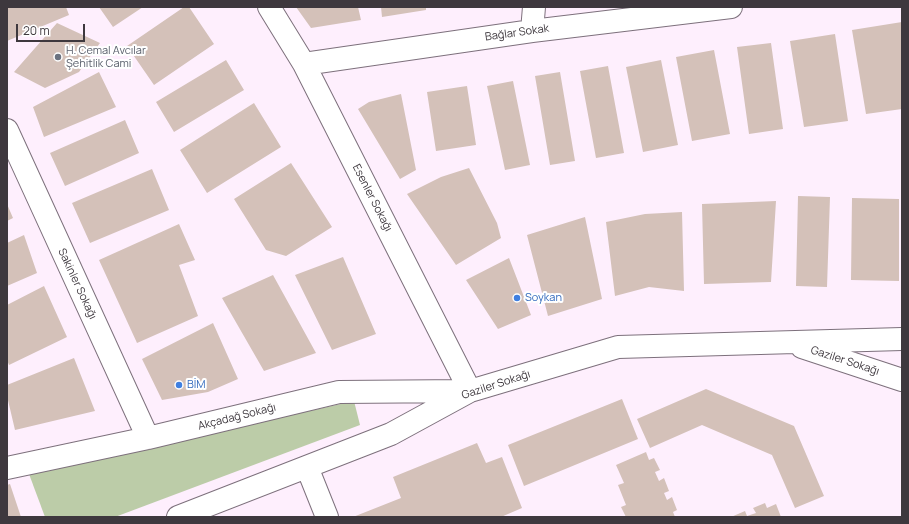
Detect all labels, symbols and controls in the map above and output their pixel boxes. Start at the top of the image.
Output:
scale bar [18,16,87,42]
text: 20 m [23,22,50,39]
street label: Bağlar Sokak [484,22,550,44]
place label: H. Cemal Avcılar Şehitlik Cami [66,44,146,70]
marker: H. Cemal Avcılar Şehitlik Cami [53,52,63,62]
street label: Esenler Sokağı [349,162,395,234]
street label: Sakinler Sokağı [55,247,99,321]
place label: Soykan [525,291,562,305]
marker: Soykan [512,293,522,303]
street label: Gaziler Sokağı [809,344,881,378]
street label: Gaziler Sokağı [460,368,532,402]
place label: BİM [187,378,206,392]
marker: BİM [174,380,184,390]
street label: Akçadağ Sokağı [197,401,277,433]

